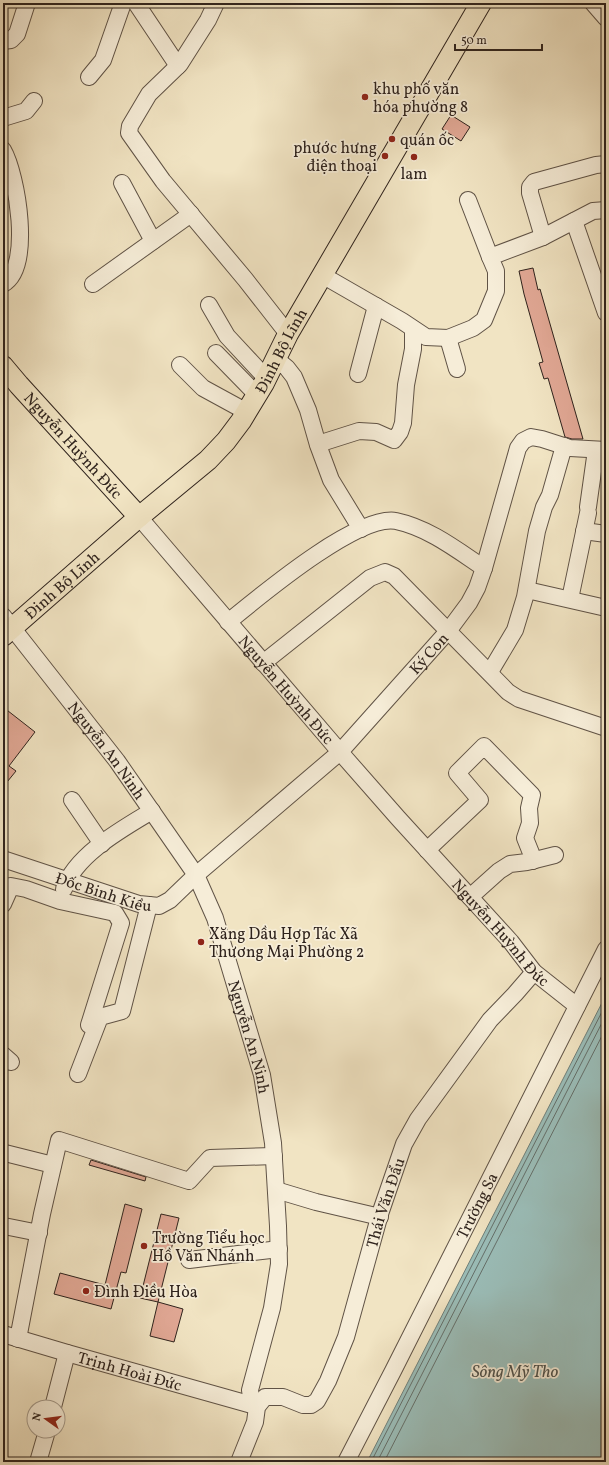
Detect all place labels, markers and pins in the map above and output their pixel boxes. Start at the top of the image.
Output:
place label: khu phố văn hóa phường 8 [373,79,468,119]
marker: khu phố văn hóa phường 8 [360,92,370,102]
place label: quán ốc [400,130,454,152]
marker: quán ốc [387,134,397,144]
place label: phước hưng điện thoại [293,138,377,178]
marker: phước hưng điện thoại [380,151,390,161]
marker: lam [409,152,419,162]
place label: lam [401,164,427,186]
place label: Xăng Dầu Hợp Tác Xã Thương Mại Phường 2 [209,924,364,964]
marker: Xăng Dầu Hợp Tác Xã Thương Mại Phường 2 [196,937,206,947]
place label: Trường Tiểu học Hồ Văn Nhánh [152,1228,265,1268]
marker: Trường Tiểu học Hồ Văn Nhánh [139,1241,149,1251]
place label: Đình Điều Hòa [94,1282,198,1304]
marker: Đình Điều Hòa [81,1286,91,1296]

